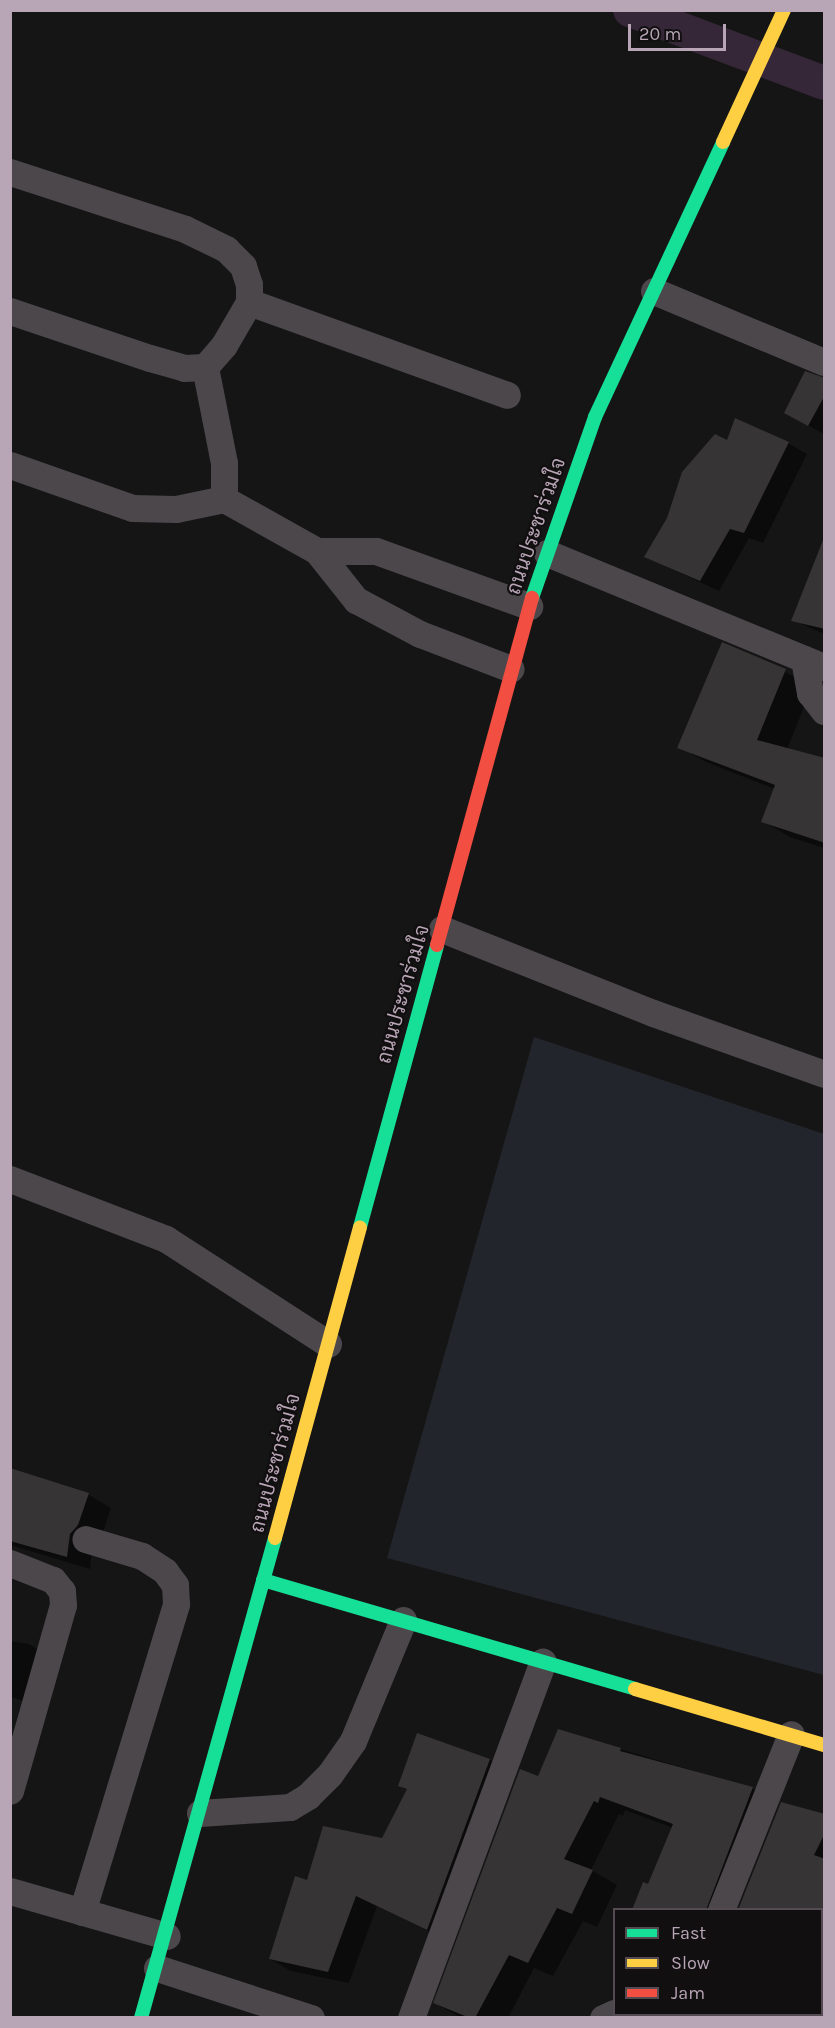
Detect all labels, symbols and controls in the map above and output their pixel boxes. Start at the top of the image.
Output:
scale bar [631,12,728,50]
text: 20 m [639,23,681,45]
street label: ถนนประชาร่วมใจ [501,454,571,598]
street label: ถนนประชาร่วมใจ [372,922,434,1066]
street label: ถนนประชาร่วมใจ [245,1391,305,1535]
legend [613,1908,823,2016]
text: Fast [671,1922,706,1944]
text: Slow [671,1952,710,1974]
text: Jam [671,1982,705,2004]

